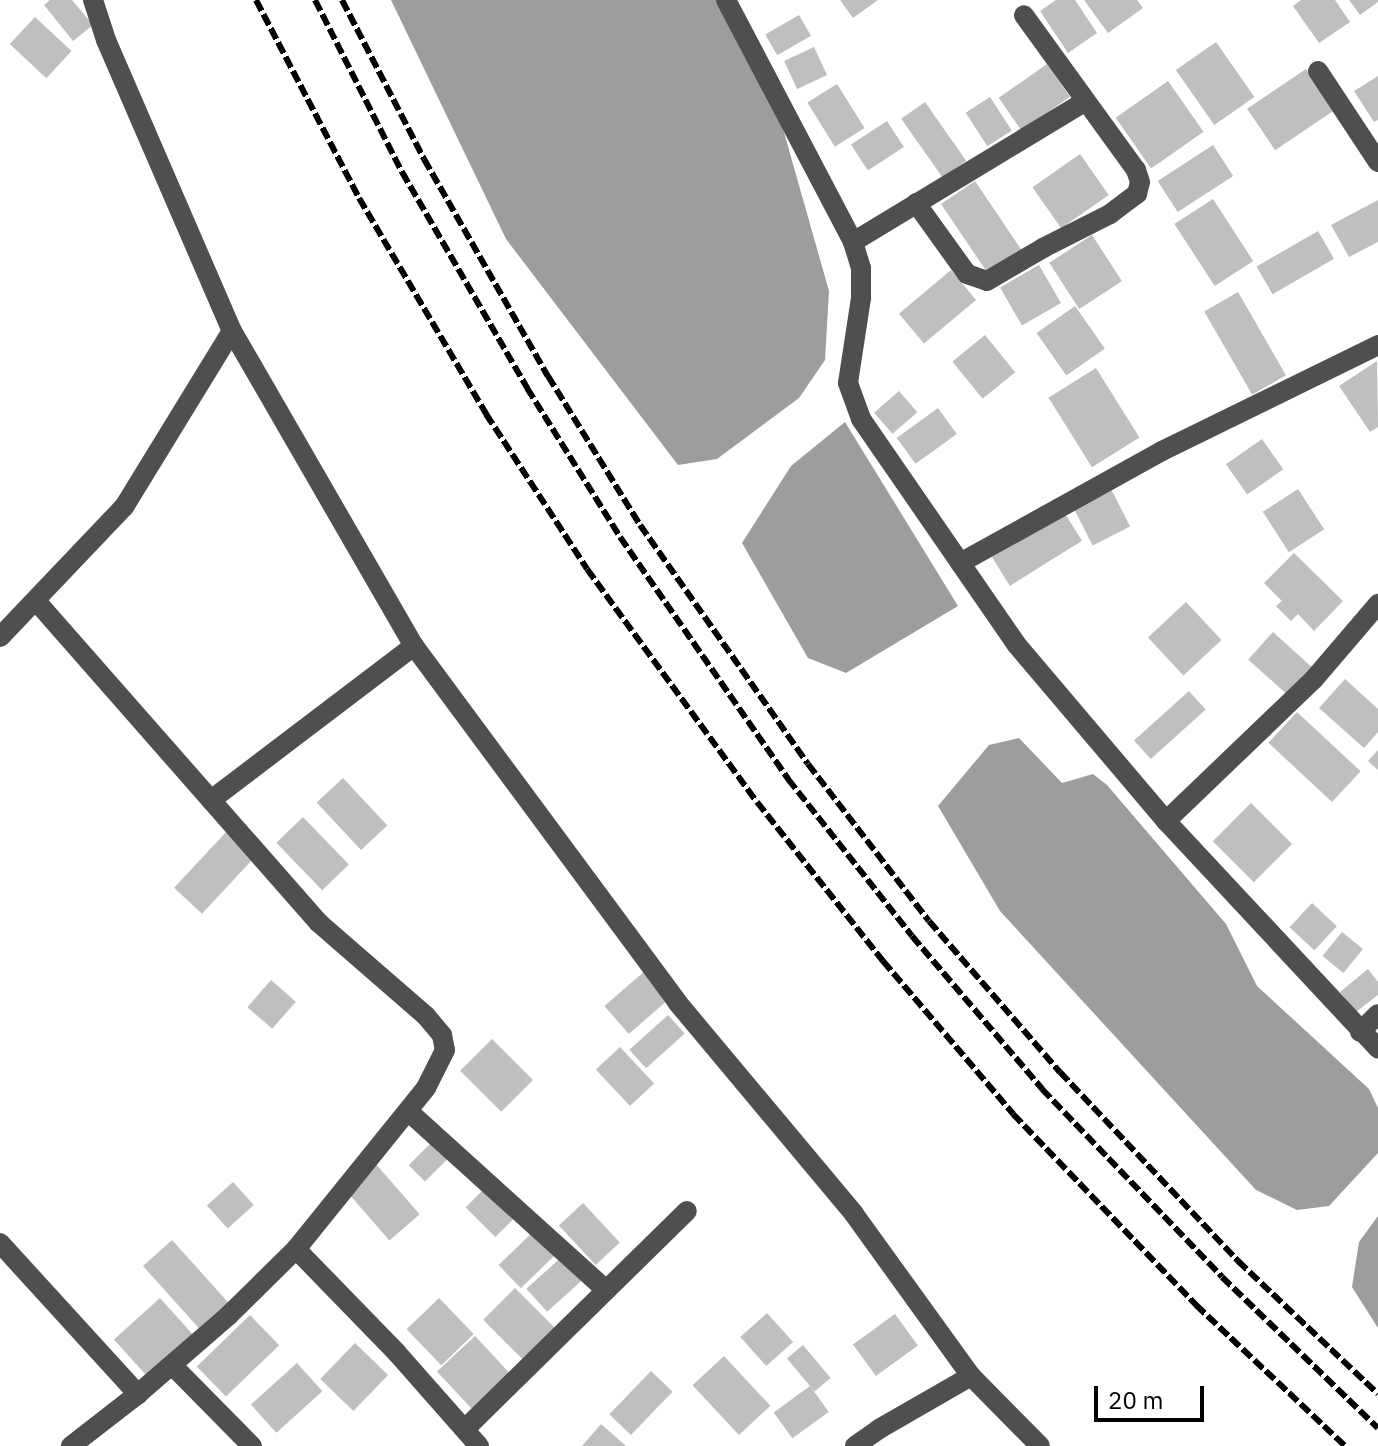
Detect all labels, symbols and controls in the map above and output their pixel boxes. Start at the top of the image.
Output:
scale bar [1098,1370,1208,1420]
text: 20 m [1108,1384,1163,1416]

